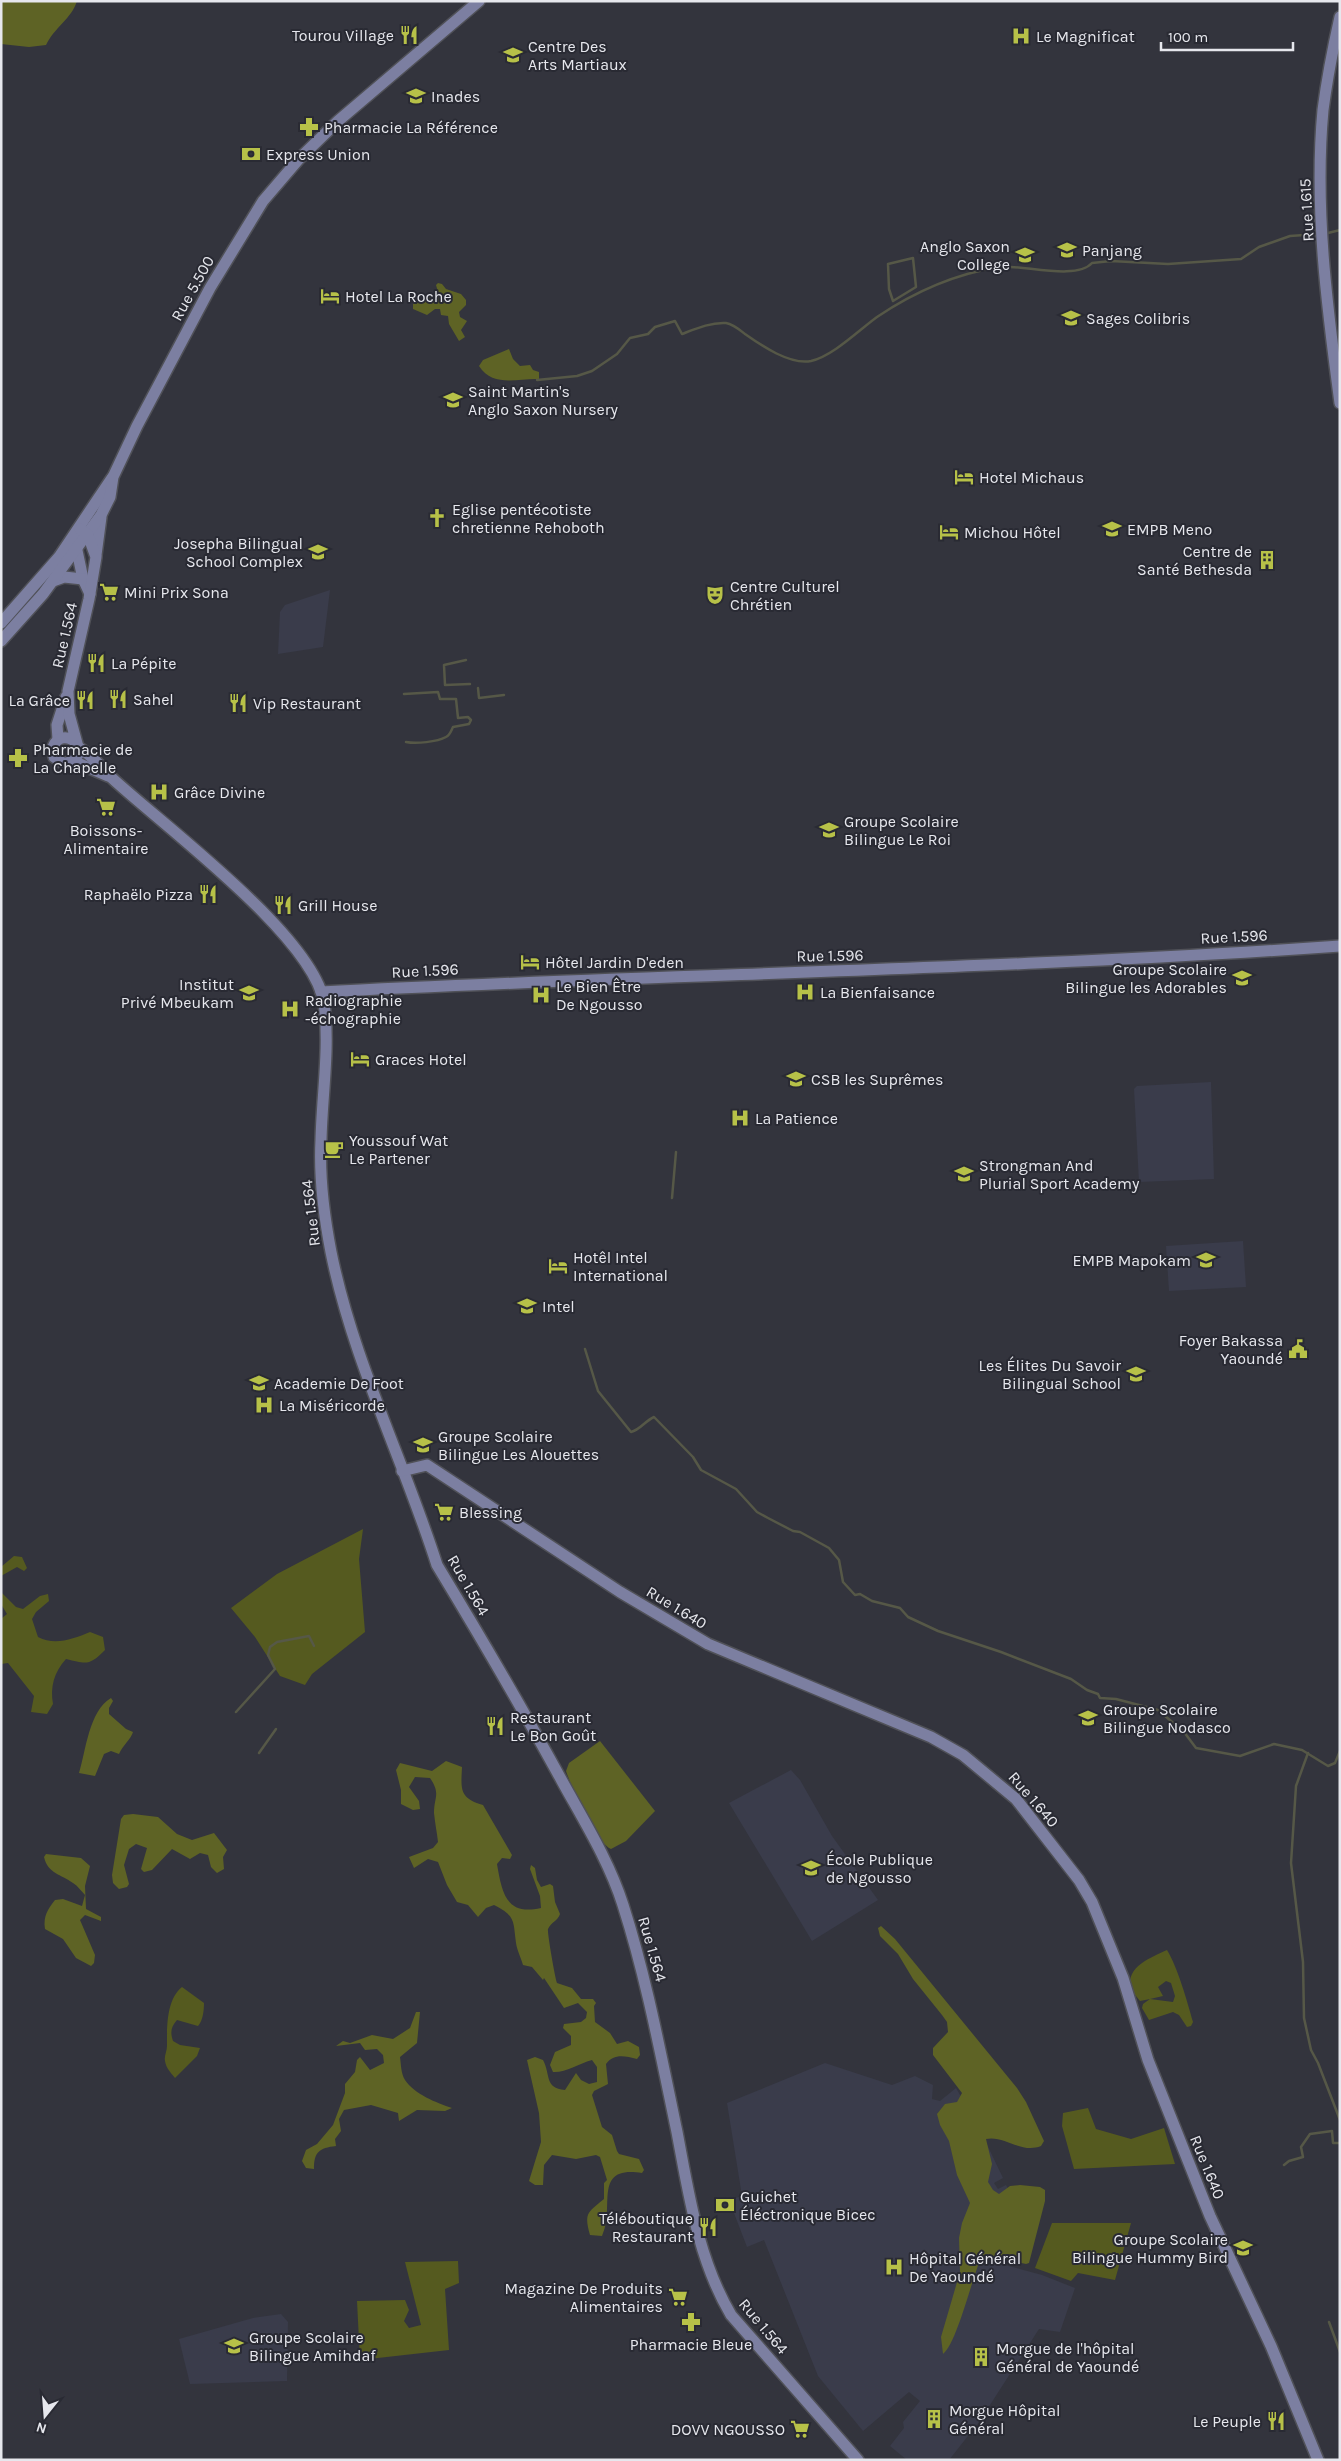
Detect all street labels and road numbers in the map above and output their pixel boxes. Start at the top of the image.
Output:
street label: Rue 1.615 [1295,178,1318,242]
street label: Rue 5.500 [167,252,218,324]
street label: Rue 1.564 [48,600,81,670]
street label: Rue 1.596 [1200,925,1268,948]
street label: Rue 1.596 [796,945,864,966]
street label: Rue 1.596 [391,959,459,982]
street label: Rue 1.564 [297,1179,324,1247]
street label: Rue 1.564 [444,1552,494,1619]
street label: Rue 1.640 [643,1582,710,1633]
street label: Rue 1.640 [1004,1768,1063,1831]
street label: Rue 1.564 [634,1914,671,1984]
street label: Rue 1.640 [1186,2132,1229,2202]
street label: Rue 1.564 [735,2295,792,2358]

